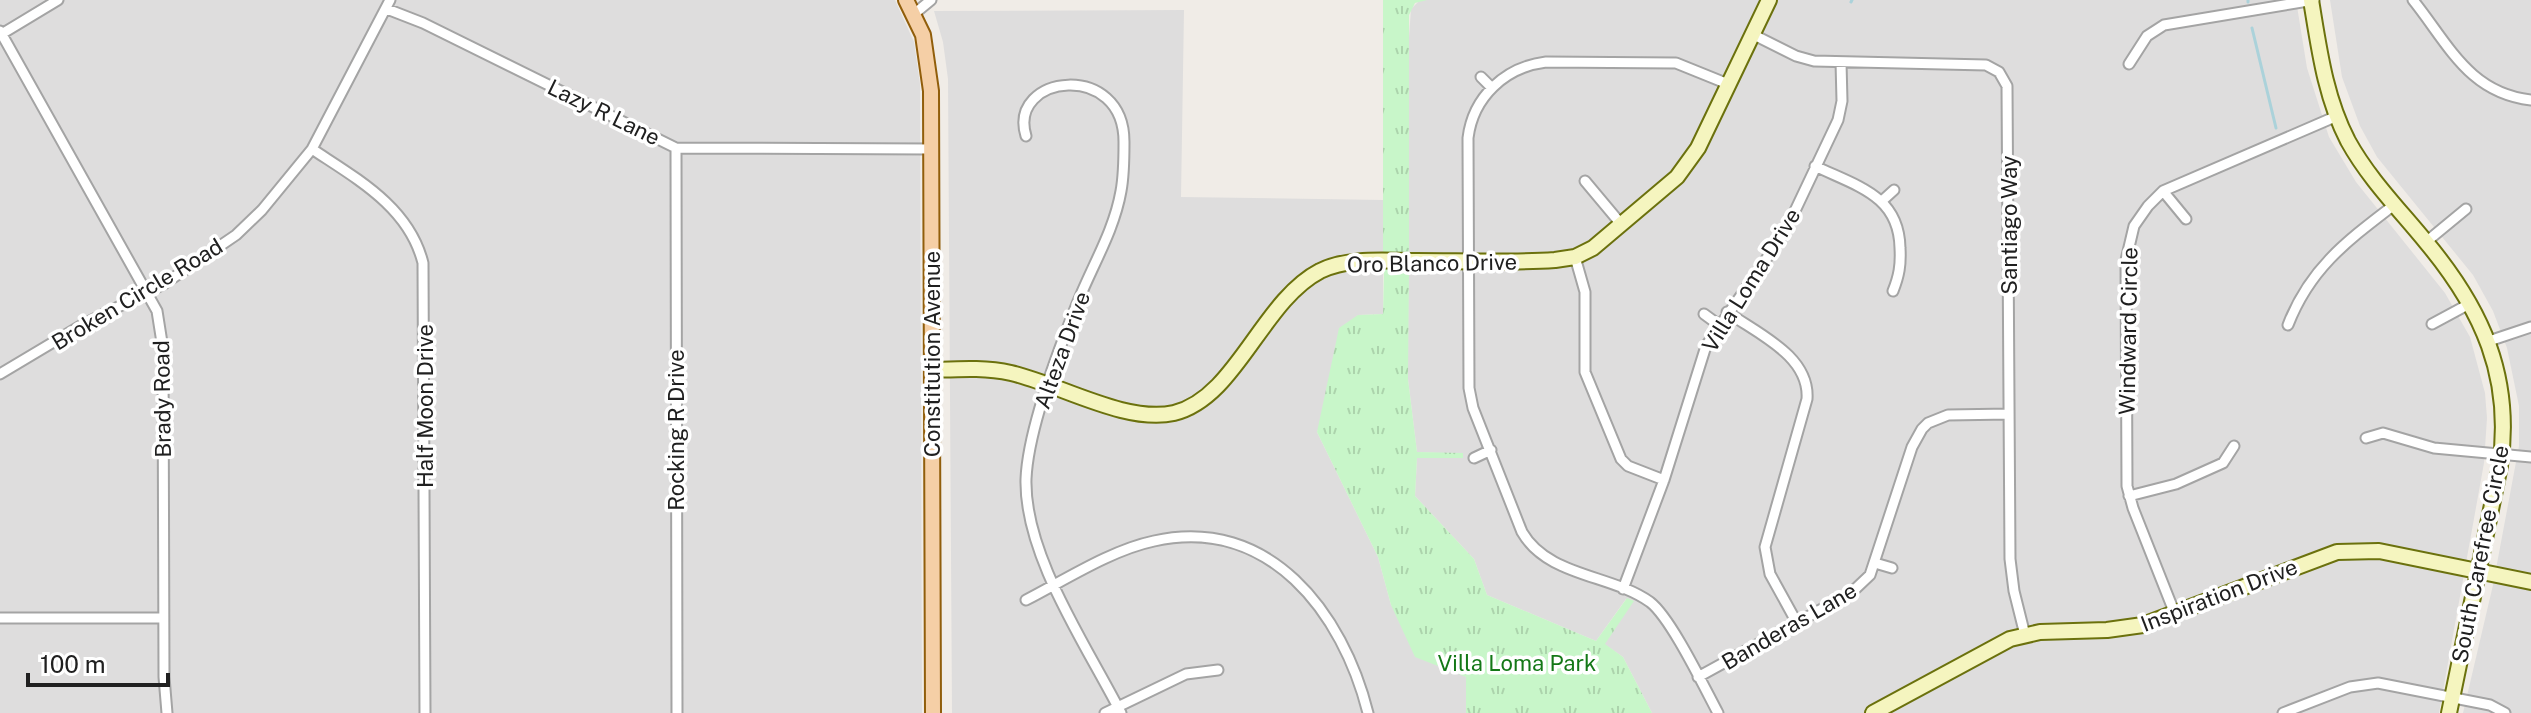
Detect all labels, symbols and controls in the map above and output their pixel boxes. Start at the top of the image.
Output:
street label: Lazy R Lane [544,74,664,150]
street label: Santiago Way [1996,155,2022,295]
street label: Villa Loma Drive [1696,203,1806,357]
street label: Broken Circle Road [47,233,227,355]
street label: Windward Circle [2114,247,2142,415]
street label: Oro Blanco Drive [1347,249,1517,277]
street label: Constitution Avenue [919,251,945,457]
street label: Alteza Drive [1029,288,1095,412]
street label: Half Moon Drive [412,324,438,488]
street label: Brady Road [148,340,176,458]
street label: Rocking R Drive [663,349,689,511]
street label: South Carefree Circle [2446,443,2514,665]
street label: Inspiration Drive [2137,553,2301,637]
street label: Banderas Lane [1717,577,1861,675]
scale bar [28,637,168,687]
text: 100 m [40,650,106,678]
park label: Villa Loma Park [1438,650,1596,676]

